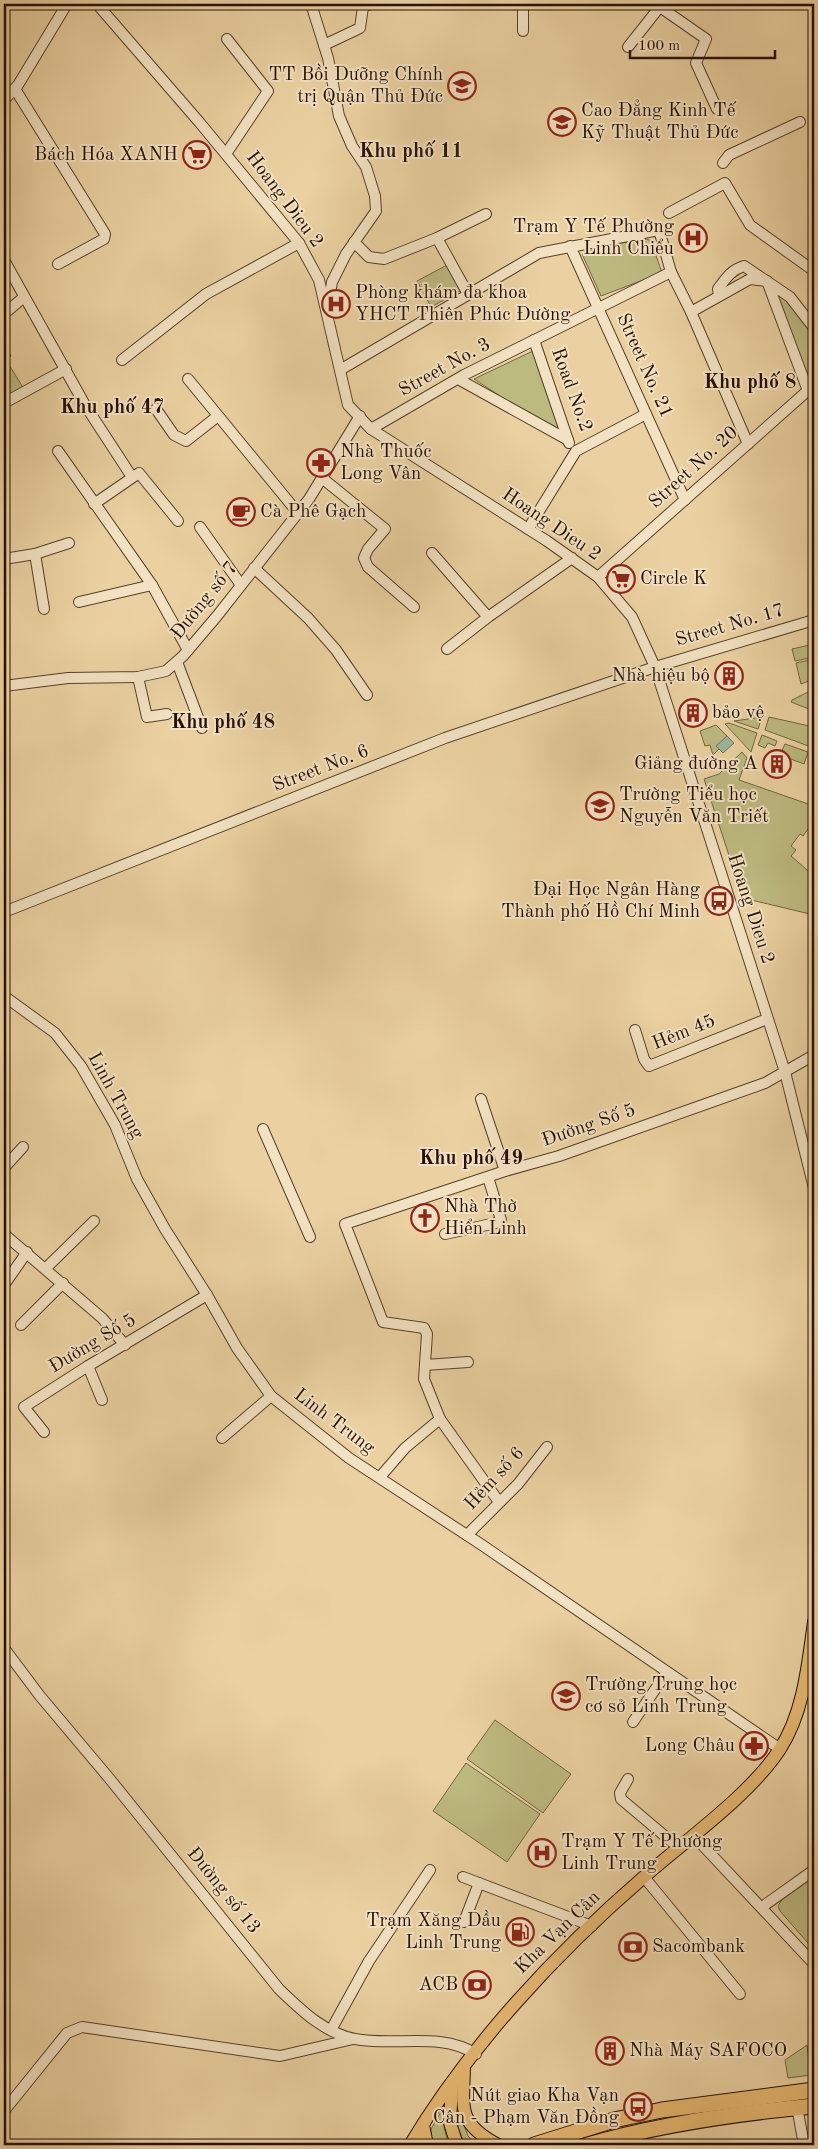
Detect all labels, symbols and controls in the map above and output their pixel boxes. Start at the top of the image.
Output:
scale bar [630,28,776,60]
text: 100 m [638,39,680,54]
place label: TT Bồi Dưỡng Chính trị Quận Thủ Đức [269,63,443,107]
school or university icon: TT Bồi Dưỡng Chính trị Quận Thủ Đức [447,71,477,101]
place label: Cao Đẳng Kinh Tế Kỹ Thuật Thủ Đức [581,99,739,143]
school or university icon: Cao Đẳng Kinh Tế Kỹ Thuật Thủ Đức [547,107,577,137]
supermarket icon: Bách Hóa XANH [182,140,212,170]
district label: Khu phố 11 [359,140,463,162]
place label: Bách Hóa XANH [34,146,178,165]
street label: Hoang Dieu 2 [242,148,326,252]
place label: Trạm Y Tế Phường Linh Chiểu [513,217,675,259]
hospital icon: Trạm Y Tế Phường Linh Chiểu [678,223,708,253]
place label: Phòng khám đa khoa YHCT Thiên Phúc Đường [355,284,571,325]
hospital icon: Phòng khám đa khoa YHCT Thiên Phúc Đường [321,289,351,319]
street label: Street No. 21 [612,311,676,421]
street label: Street No. 3 [396,335,494,401]
street label: Road No.2 [547,345,595,435]
district label: Khu phố 8 [704,371,796,393]
district label: Khu phố 47 [60,396,164,418]
street label: Street No. 20 [646,423,742,513]
place label: Nhà Thuốc Long Vân [340,442,431,484]
pharmacy icon: Nhà Thuốc Long Vân [306,448,336,478]
street label: Hoang Dieu 2 [498,485,604,565]
cafe icon: Cà Phê Gạch [226,497,256,527]
place label: Cà Phê Gạch [260,503,366,522]
street label: Đường số 7 [167,558,242,644]
supermarket icon: Circle K [606,564,636,594]
place label: Circle K [640,570,708,589]
street label: Street No. 17 [673,601,787,651]
building icon: Nhà hiệu bộ [714,661,744,691]
place label: Nhà hiệu bộ [612,667,710,686]
building icon: bảo vệ [678,698,708,728]
place label: bảo vệ [712,704,764,723]
district label: Khu phố 48 [171,711,275,733]
street label: Street No. 6 [270,742,372,796]
building icon: Giảng đường A [762,749,792,779]
place label: Giảng đường A [634,755,758,774]
place label: Trường Tiểu học Nguyễn Văn Triết [619,784,769,827]
school or university icon: Trường Tiểu học Nguyễn Văn Triết [585,791,615,821]
street label: Hoang Dieu 2 [723,851,777,967]
place label: Đại Học Ngân Hàng Thành phố Hồ Chí Minh [501,881,701,922]
bus stop icon: Đại Học Ngân Hàng Thành phố Hồ Chí Minh [704,886,734,916]
street label: Hẻm 45 [650,1012,718,1054]
street label: Linh Trung [83,1049,147,1143]
street label: Đường Số 5 [539,1100,638,1151]
district label: Khu phố 49 [419,1147,523,1169]
place label: Nhà Thờ Hiển Linh [444,1198,527,1239]
church icon: Nhà Thờ Hiển Linh [410,1203,440,1233]
street label: Đường Số 5 [46,1310,140,1377]
street label: Linh Trung [290,1386,379,1459]
street label: Hẻm số 6 [461,1443,529,1514]
place label: Trường Trung học cơ sở Linh Trung [585,1676,737,1717]
school or university icon: Trường Trung học cơ sở Linh Trung [551,1681,581,1711]
pharmacy icon: Long Châu [739,1731,769,1761]
place label: Long Châu [644,1737,735,1756]
place label: Trạm Y Tế Phường Linh Trung [561,1832,723,1874]
hospital icon: Trạm Y Tế Phường Linh Trung [527,1838,557,1868]
street label: Đường số 13 [183,1844,264,1938]
street label: Kha Vạn Cân [512,1888,604,1978]
place label: Trạm Xăng Dầu Linh Trung [366,1909,502,1953]
fuel station icon: Trạm Xăng Dầu Linh Trung [505,1917,535,1947]
bank icon: Sacombank [618,1932,648,1962]
place label: Sacombank [652,1938,745,1957]
bank icon: ACB [462,1970,492,2000]
place label: ACB [419,1976,458,1995]
building icon: Nhà Máy SAFOCO [595,2036,625,2066]
place label: Nhà Máy SAFOCO [629,2042,787,2061]
place label: Nút giao Kha Vạn Cân - Phạm Văn Đồng [433,2087,620,2128]
bus stop icon: Nút giao Kha Vạn Cân - Phạm Văn Đồng [623,2092,653,2122]

